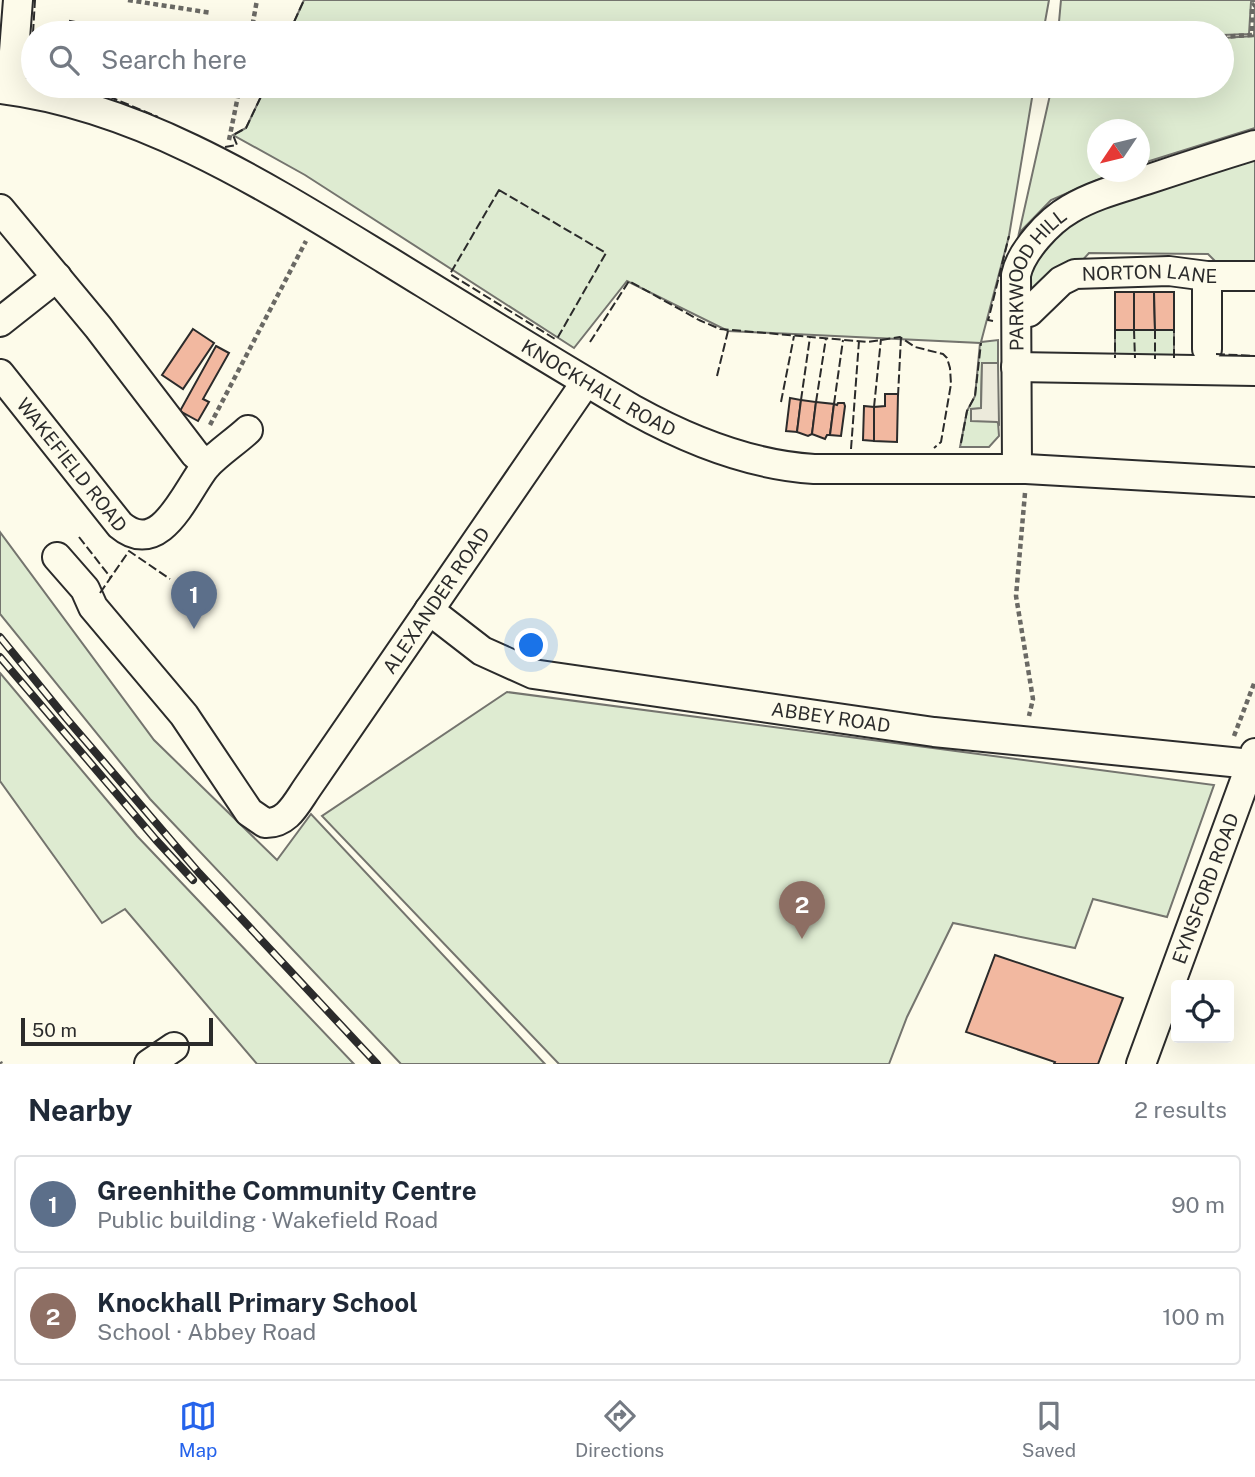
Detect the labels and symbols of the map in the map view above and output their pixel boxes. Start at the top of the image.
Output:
north arrow [1087,119,1150,182]
street label: PARKWOOD HILL [1005,204,1071,351]
street label: NORTON LANE [1081,260,1217,287]
street label: KNOCKHALL ROAD [518,335,680,441]
street label: WAKEFIELD ROAD [12,394,132,536]
street label: ALEXANDER ROAD [378,523,494,678]
pin: 1 [171,571,217,629]
your location [514,628,548,662]
street label: ABBEY ROAD [770,698,892,737]
street label: EYNSFORD ROAD [1168,810,1243,967]
pin: 2 [779,881,825,939]
scale bar [21,1015,214,1047]

